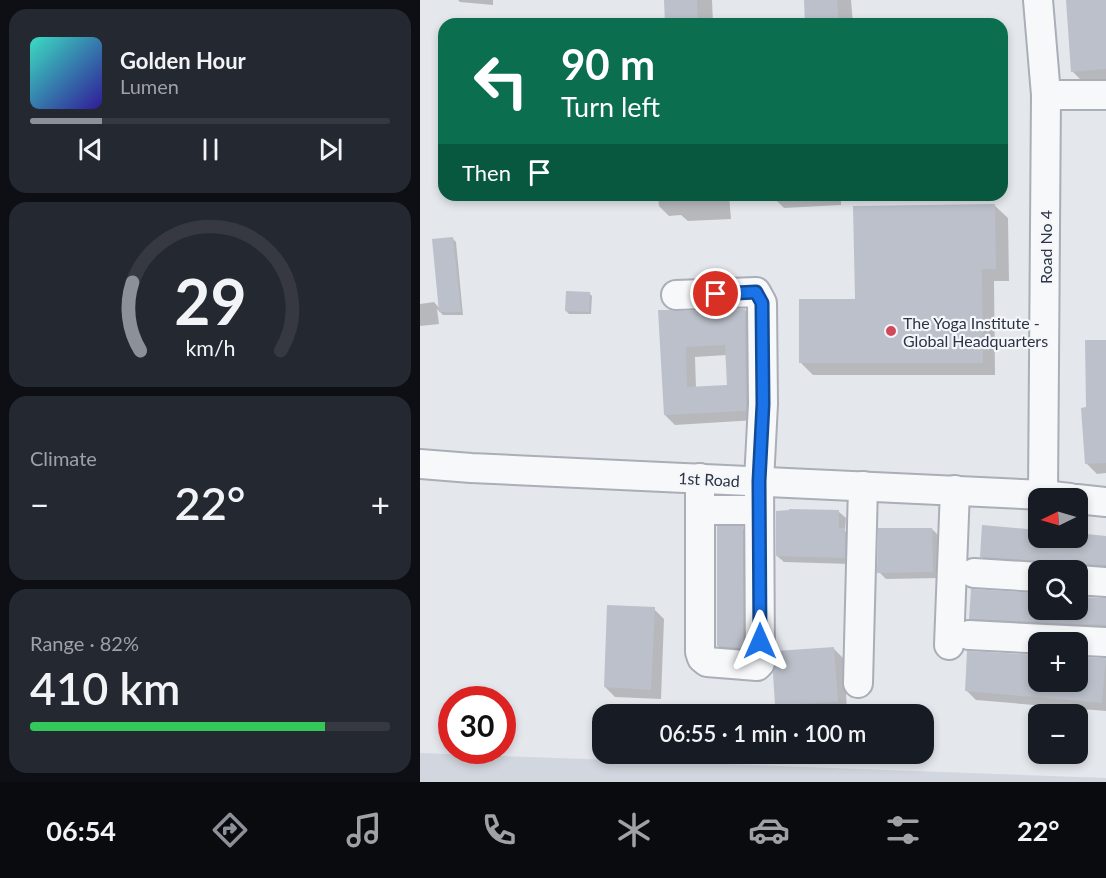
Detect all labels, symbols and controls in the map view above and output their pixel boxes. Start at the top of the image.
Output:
text: 90 m [561,39,655,89]
icon: left [462,42,540,120]
text: Golden Hour [120,47,246,74]
text: Lumen [120,74,179,98]
text: Turn left [561,90,660,123]
icon: previous [74,133,107,166]
icon: pause [194,133,227,166]
icon: next [314,133,347,166]
icon: arrive [523,156,556,189]
text: Then [462,159,511,186]
street label: Road No 4 [1036,210,1055,284]
text: 29 [174,264,246,339]
pin [690,268,741,319]
icon: arrive [699,277,732,310]
place label: The Yoga Institute - Global Headquarters [903,313,1048,350]
marker: The Yoga Institute - Global Headquarters [884,324,898,338]
text: km/h [185,336,235,362]
text: Climate [30,446,97,470]
street label: 1st Road [678,468,740,490]
text: 22° [175,476,245,530]
text: − [30,484,49,524]
text: + [371,484,390,524]
north arrow [1028,488,1088,548]
map controls [1028,488,1088,764]
button: search [1028,560,1088,620]
position arrow [728,609,792,673]
text: Range · 82% [30,631,139,655]
button: + [1028,632,1088,692]
text: 410 km [30,661,180,715]
speed limit sign: 30 [438,686,516,764]
button: − [1028,704,1088,764]
text: 06:55 · 1 min · 100 m [660,720,866,747]
icon: directions [209,809,251,851]
icon: music [343,809,385,851]
icon: phone [478,809,520,851]
icon: climate [613,809,655,851]
icon: car [748,809,790,851]
icon: filters [882,809,924,851]
text: 06:54 [46,814,116,847]
text: 22° [1017,814,1060,847]

